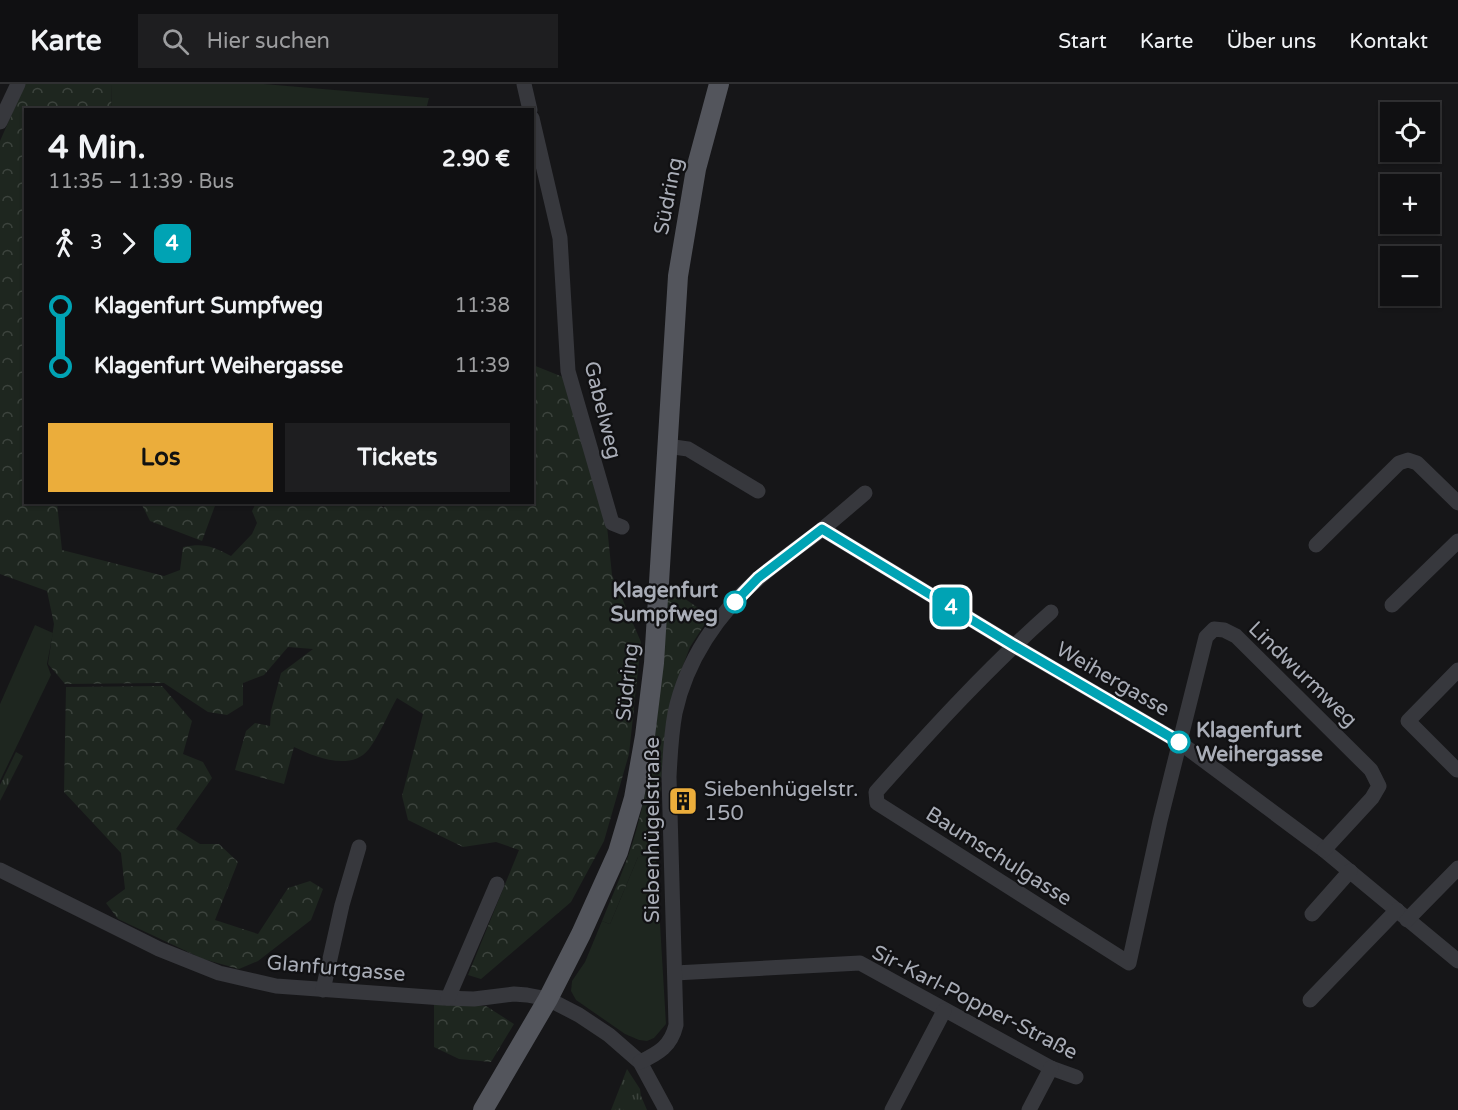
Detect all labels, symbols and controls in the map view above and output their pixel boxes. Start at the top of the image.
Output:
search box [138,14,558,68]
text: Karte [30,24,102,58]
icon: search [159,25,192,58]
text: Hier suchen [207,28,330,54]
text: Start [1058,29,1107,54]
text: Karte [1140,29,1193,54]
text: Über uns [1226,29,1316,54]
text: Kontakt [1349,29,1428,54]
map controls [1380,102,1440,306]
button: locate [1380,102,1440,162]
text: 4 Min. [48,128,146,167]
text: 2.90 € [442,146,510,172]
street label: Südring [649,155,688,237]
text: 11:35 – 11:39 · Bus [48,170,234,194]
button: + [1380,174,1440,234]
icon: walk [48,227,81,260]
icon: forward [112,227,145,260]
text: 3 [90,231,103,255]
text: 4 [166,231,179,256]
button: − [1380,246,1440,306]
text: Klagenfurt Sumpfweg [94,293,323,319]
text: 11:38 [455,294,510,318]
text: Klagenfurt Weihergasse [94,353,343,379]
text: 11:39 [455,354,510,378]
street label: Gabelweg [578,359,627,462]
button: Los [48,423,273,492]
button: Tickets [285,423,510,492]
place label: Klagenfurt Sumpfweg [610,578,718,627]
line badge: 4 [932,588,970,626]
marker: Klagenfurt Sumpfweg [724,591,746,613]
text: 4 [944,595,958,620]
street label: Lindwurmweg [1243,616,1362,733]
street label: Weihergasse [1052,637,1174,722]
street label: Südring [611,642,644,722]
place label: Klagenfurt Weihergasse [1196,718,1323,767]
marker: Klagenfurt Weihergasse [1168,731,1190,753]
street label: Siebenhügelstraße [640,737,665,923]
place label: Siebenhügelstr. 150 [704,777,859,826]
building icon: Siebenhügelstr. 150 [667,785,699,817]
street label: Baumschulgasse [921,801,1076,911]
street label: Sir-Karl-Popper-Straße [868,940,1082,1065]
street label: Glanfurtgasse [265,950,407,987]

